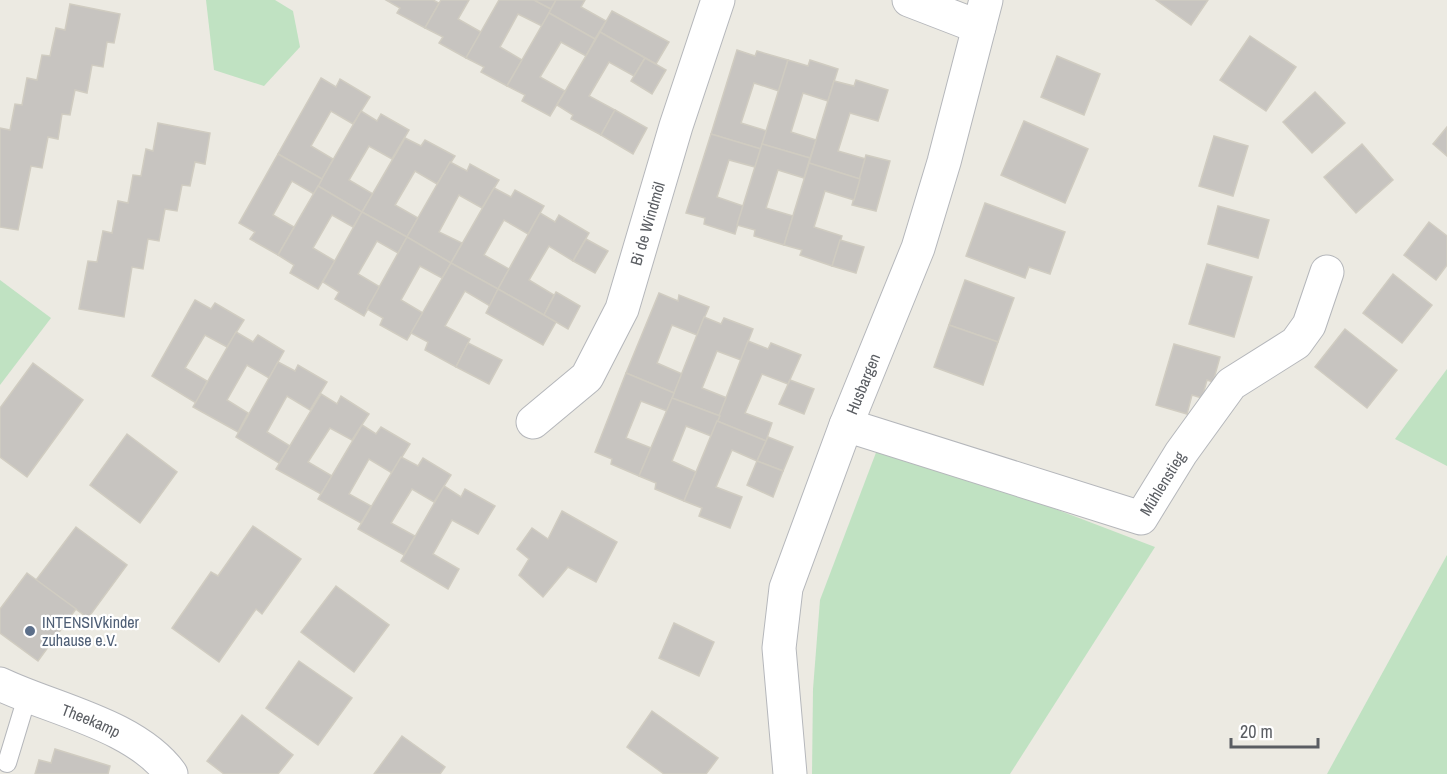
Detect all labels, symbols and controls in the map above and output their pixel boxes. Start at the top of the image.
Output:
street label: Bi de Windmöl [625,179,670,268]
street label: Husbargen [840,350,885,418]
street label: Mühlenstieg [1134,447,1191,520]
place label: INTENSIVkinder zuhause e.V. [42,611,140,651]
marker: INTENSIVkinder zuhause e.V. [23,624,37,638]
street label: Theekamp [58,698,124,743]
scale bar [1231,711,1318,749]
text: 20 m [1240,719,1273,744]

